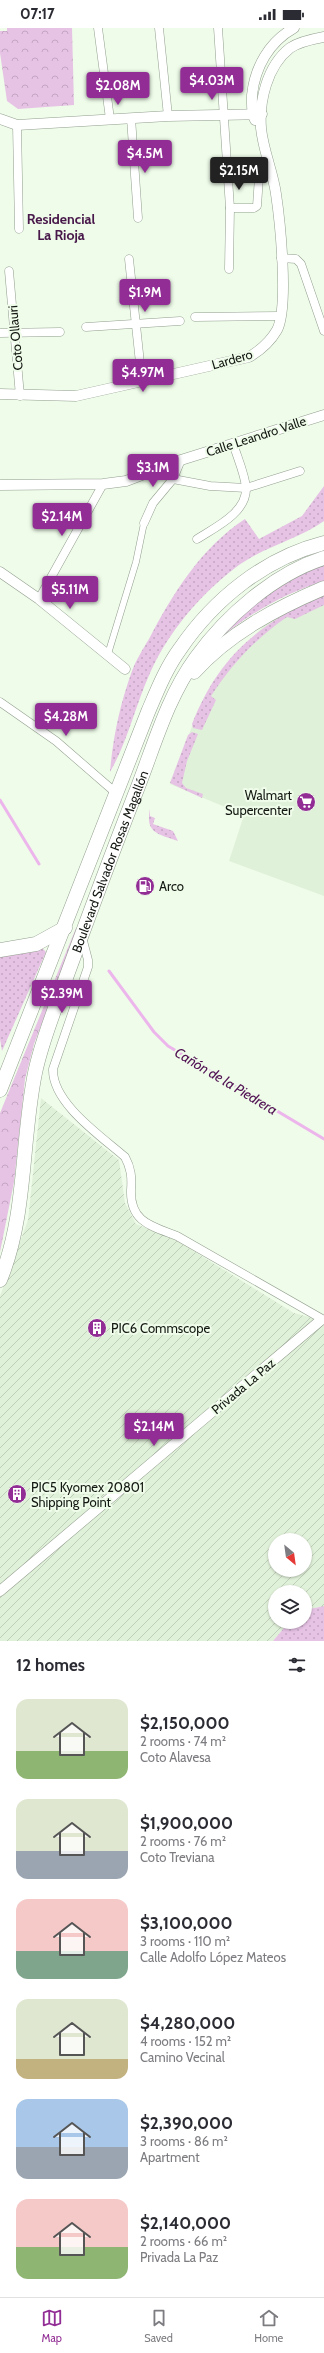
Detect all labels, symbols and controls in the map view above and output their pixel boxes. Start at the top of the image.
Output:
text: 07:17 [20,5,55,23]
pin: $4.03M [179,67,245,101]
pin: $2.08M [85,72,151,106]
text: $4.03M [189,72,235,88]
text: $2.08M [95,77,141,93]
pin: $4.5M [117,140,173,174]
text: $4.5M [127,145,163,161]
pin: $2.15M [206,157,272,191]
text: $2.15M [219,162,259,178]
district label: Residencial La Rioja [27,210,95,244]
pin: $1.9M [117,279,173,313]
text: $1.9M [128,284,162,300]
street label: Coto Ollauri [4,305,26,371]
street label: Lardero [210,346,254,372]
pin: $4.97M [110,359,176,393]
text: $4.97M [122,364,164,380]
street label: Calle Leandro Valle [204,412,308,460]
pin: $3.1M [125,454,181,488]
text: $3.1M [137,459,169,475]
pin: $2.14M [29,503,95,537]
text: $2.14M [42,508,82,524]
pin: $5.11M [37,576,103,610]
text: $5.11M [51,581,89,597]
pin: $4.28M [33,703,99,737]
text: $4.28M [44,708,88,724]
street label: Boulevard Salvador Rosas Magallón [68,768,151,955]
place label: Walmart Supercenter [225,787,293,818]
supermarket icon: Walmart Supercenter [295,791,317,813]
fuel station icon: Arco [134,875,156,897]
place label: Arco [159,878,184,894]
pin: $2.39M [29,980,95,1014]
text: $2.39M [41,985,83,1001]
water label: Cañón de la Piedrera [171,1043,281,1119]
building icon: PIC6 Commscope [86,1317,108,1339]
place label: PIC6 Commscope [111,1320,210,1336]
street label: Privada La Paz [208,1355,278,1417]
pin: $2.14M [121,1413,187,1447]
text: $2.14M [134,1418,174,1434]
place label: PIC5 Kyomex 20801 Shipping Point [31,1479,144,1510]
building icon: PIC5 Kyomex 20801 Shipping Point [6,1483,28,1505]
north arrow [268,1533,312,1577]
map controls [268,1533,312,1629]
button: layers [268,1585,312,1629]
icon: filters [286,1654,308,1676]
text: 12 homes [16,1655,85,1675]
text: $2,150,000 [140,1713,230,1733]
icon: home [48,1715,96,1763]
text: 2 rooms · 74 m² [140,1733,226,1749]
text: Coto Alavesa [140,1749,211,1765]
text: $1,900,000 [140,1813,233,1833]
icon: home [48,1815,96,1863]
text: 2 rooms · 76 m² [140,1833,226,1849]
text: Coto Treviana [140,1849,215,1865]
text: $3,100,000 [140,1913,233,1933]
icon: home [48,1915,96,1963]
text: 3 rooms · 110 m² [140,1933,230,1949]
text: Calle Adolfo López Mateos [140,1949,286,1965]
text: $4,280,000 [140,2013,235,2033]
icon: home [48,2015,96,2063]
text: 4 rooms · 152 m² [140,2033,231,2049]
text: Camino Vecinal [140,2049,225,2065]
text: $2,390,000 [140,2113,233,2133]
icon: home [48,2115,96,2163]
text: 3 rooms · 86 m² [140,2133,228,2149]
text: Apartment [140,2149,200,2165]
text: $2,140,000 [140,2213,231,2233]
icon: home [48,2215,96,2263]
text: 2 rooms · 66 m² [140,2233,227,2249]
text: Privada La Paz [140,2249,218,2265]
tab: Map [41,2307,63,2345]
tab: Saved [144,2307,173,2345]
tab: Home [254,2307,283,2345]

